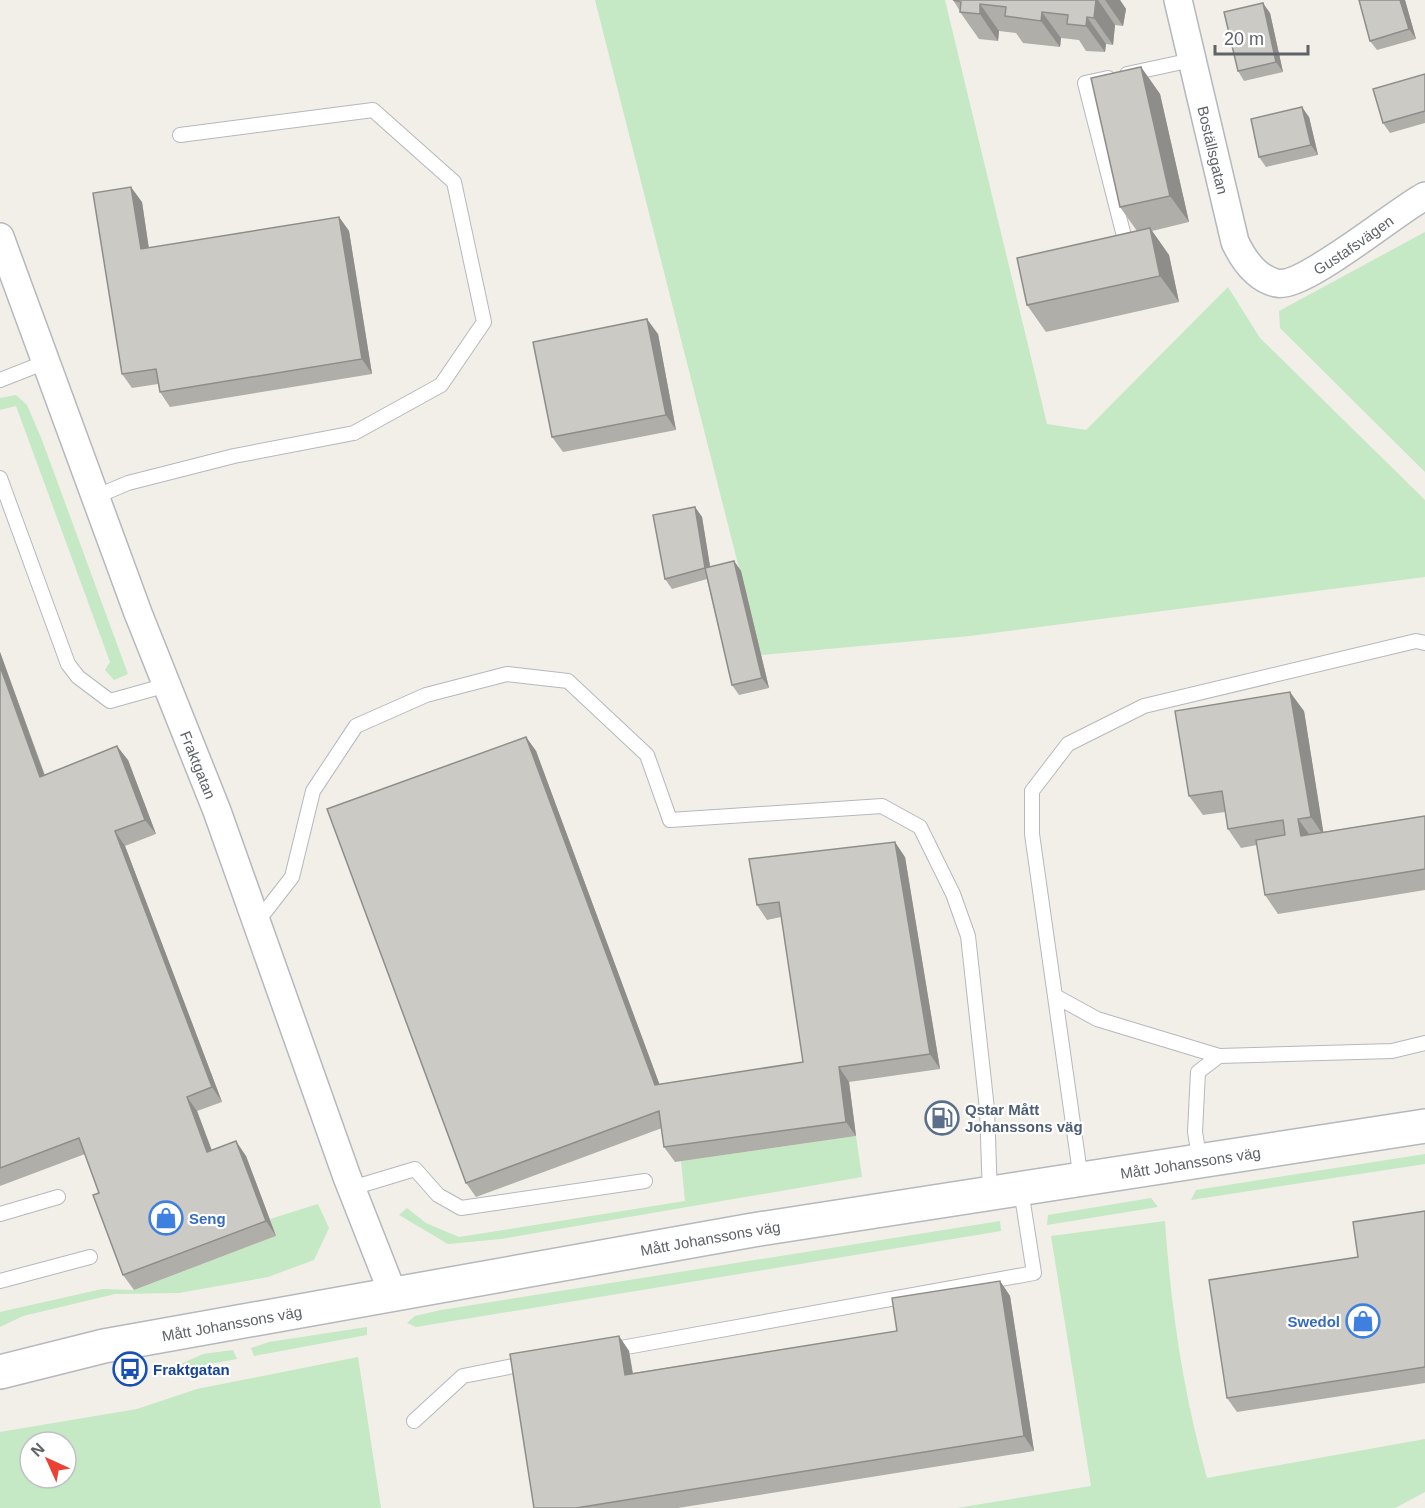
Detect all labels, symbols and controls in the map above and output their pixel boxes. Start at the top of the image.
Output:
scale bar [1215,18,1308,56]
text: 20 m [1224,29,1264,49]
street label: Boställsgatan [1195,104,1232,196]
street label: Gustafsvägen [1310,211,1396,278]
street label: Fraktgatan [177,728,220,801]
fuel station icon: Qstar Mått Johanssons väg [924,1100,960,1136]
place label: Qstar Mått Johanssons väg [965,1101,1083,1135]
street label: Mått Johanssons väg [1119,1143,1262,1182]
shop icon: Seng [148,1200,184,1236]
place label: Seng [189,1210,226,1227]
street label: Mått Johanssons väg [639,1217,781,1258]
street label: Mått Johanssons väg [160,1302,303,1344]
shop icon: Swedol [1345,1303,1381,1339]
place label: Swedol [1287,1313,1340,1330]
bus stop icon: Fraktgatan [112,1351,148,1387]
place label: Fraktgatan [153,1361,230,1378]
north arrow [18,1430,78,1490]
text: N [28,1440,48,1460]

